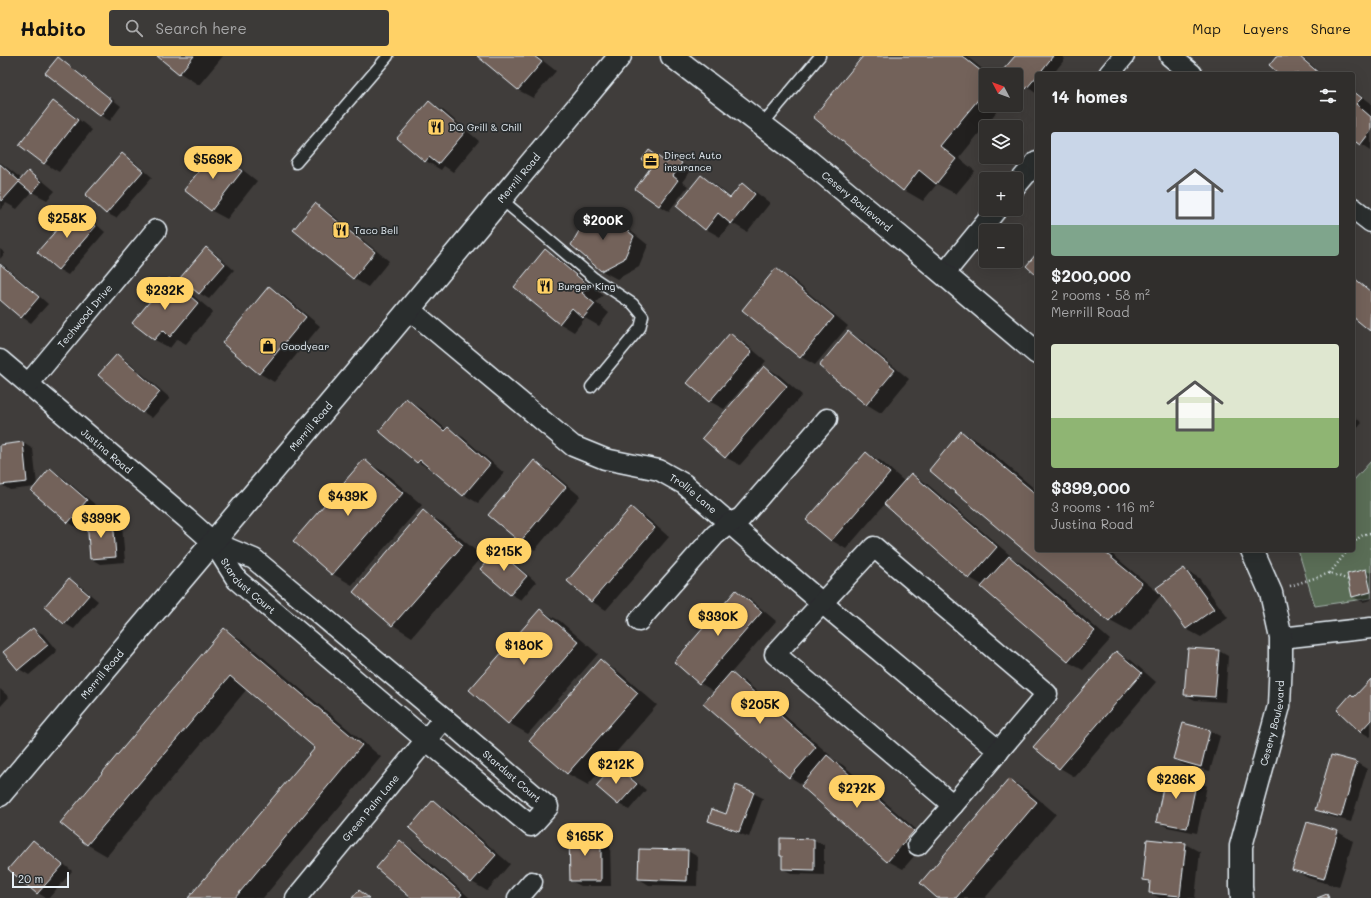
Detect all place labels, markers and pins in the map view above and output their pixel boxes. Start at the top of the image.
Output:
restaurant icon: DQ Grill & Chill [426,117,446,137]
place label: DQ Grill & Chill [449,120,522,134]
pin: $569K [185,146,241,180]
place label: Direct Auto insurance [664,148,721,174]
office icon: Direct Auto insurance [641,151,661,171]
pin: $258K [39,205,95,239]
pin: $200K [575,207,631,241]
restaurant icon: Taco Bell [331,220,351,240]
place label: Taco Bell [354,223,398,237]
restaurant icon: Burger King [535,276,555,296]
pin: $232K [137,277,193,311]
place label: Burger King [558,279,616,293]
shop icon: Goodyear [258,336,278,356]
place label: Goodyear [281,339,329,353]
pin: $439K [320,483,376,517]
pin: $399K [73,505,129,539]
pin: $215K [476,538,532,572]
pin: $330K [690,603,746,637]
pin: $180K [496,632,552,666]
pin: $205K [732,691,788,725]
pin: $212K [588,751,644,785]
pin: $236K [1148,766,1204,800]
pin: $272K [829,775,885,809]
pin: $165K [557,823,613,857]

